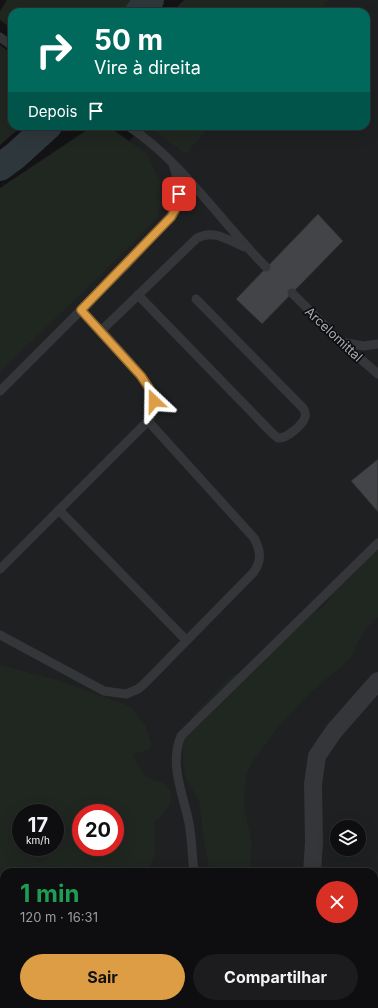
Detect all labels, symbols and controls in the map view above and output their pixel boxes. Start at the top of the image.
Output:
text: 50 m [94,23,163,57]
icon: right [28,24,80,76]
text: Vire à direita [94,57,201,78]
icon: arrive [85,100,107,122]
text: Depois [28,102,77,121]
pin [162,177,196,211]
icon: arrive [168,183,190,205]
street label: Arcelomittal [302,303,366,365]
position arrow [133,380,175,422]
speed limit sign: 20 [72,804,124,856]
text: 17 [28,813,48,837]
map controls [330,820,366,856]
button: layers [330,820,366,856]
text: km/h [26,834,50,846]
text: 1 min [20,879,79,908]
button: close [316,881,358,923]
text: 120 m · 16:31 [20,909,98,925]
button: Sair [20,954,185,1000]
button: Compartilhar [193,954,358,1000]

